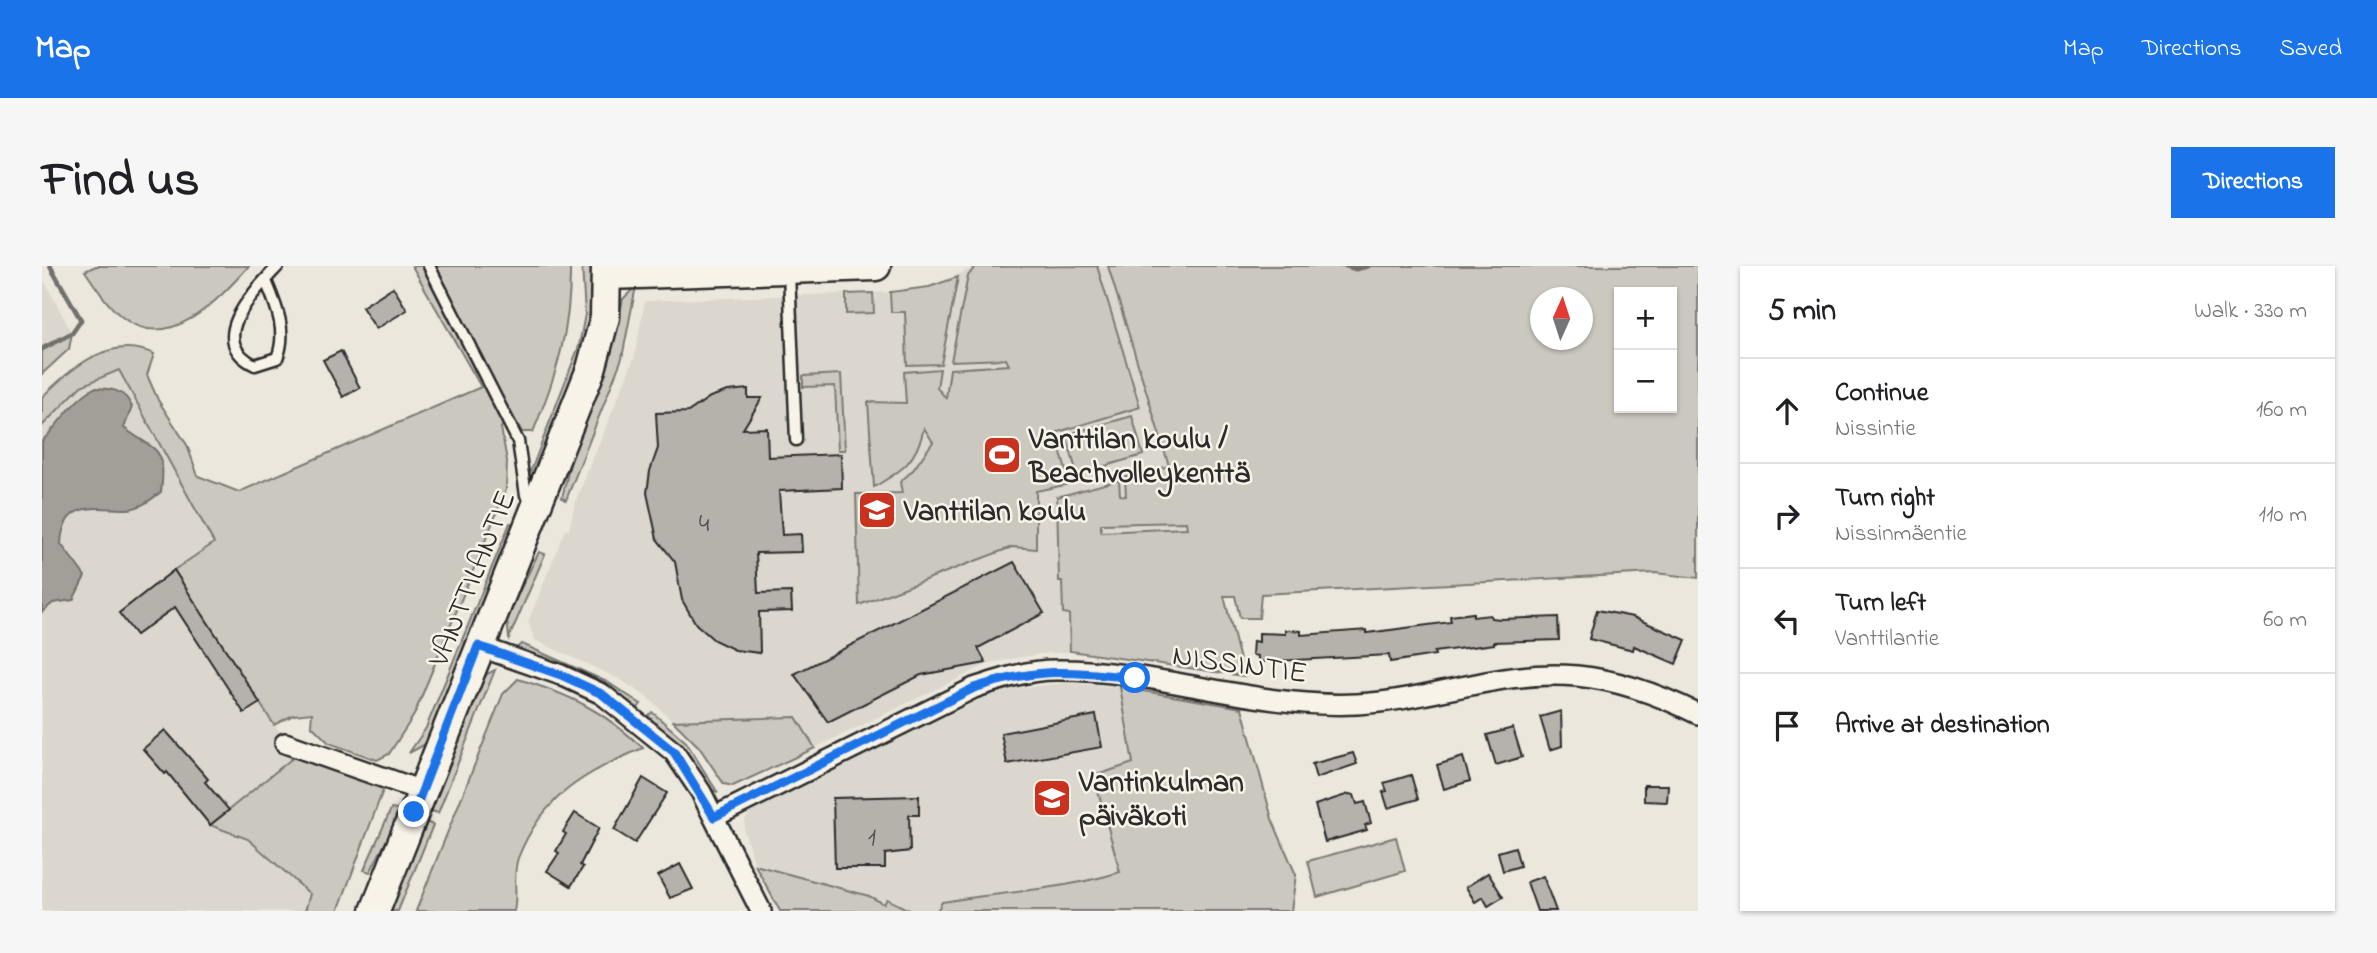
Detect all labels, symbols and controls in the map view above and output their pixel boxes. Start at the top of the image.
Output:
text: Map [35,25,91,73]
text: Map [2063,32,2104,67]
text: Directions [2142,32,2241,67]
text: Saved [2279,32,2342,67]
text: Find us [42,146,199,218]
button: Directions [2171,147,2335,218]
north arrow [1530,287,1593,350]
map controls [1614,287,1677,413]
button: + [1614,287,1677,350]
text: 5 min [1768,290,1836,334]
text: Walk · 330 m [2194,295,2307,328]
button: − [1614,350,1677,413]
text: Continue [1835,375,1928,413]
icon: ahead [1768,392,1806,430]
text: 160 m [2256,394,2307,427]
text: Nissintie [1835,413,1916,446]
place label: Vanttilan koulu / Beachvolleykenttä [1027,419,1250,497]
sports icon: Vanttilan koulu / Beachvolleykenttä [981,434,1023,476]
text: Turn right [1835,480,1935,518]
street label: VANTTILANTIE [418,484,529,675]
school or university icon: Vanttilan koulu [856,489,898,531]
place label: Vanttilan koulu [903,491,1086,535]
icon: right [1768,497,1806,535]
text: 110 m [2259,499,2307,532]
house number: 4 [699,506,710,544]
text: Nissinmäentie [1835,518,1967,551]
text: Turn left [1835,585,1926,623]
icon: left [1768,602,1806,640]
text: 60 m [2263,604,2307,637]
text: Vanttilantie [1835,623,1939,656]
street label: NISSINTIE [1169,635,1310,697]
route start [1119,662,1150,693]
icon: arrive [1768,707,1806,745]
text: Arrive at destination [1835,707,2050,745]
place label: Vantinkulman päiväkoti [1078,762,1244,840]
school or university icon: Vantinkulman päiväkoti [1031,777,1073,819]
route end [398,796,429,827]
house number: 1 [868,820,876,858]

